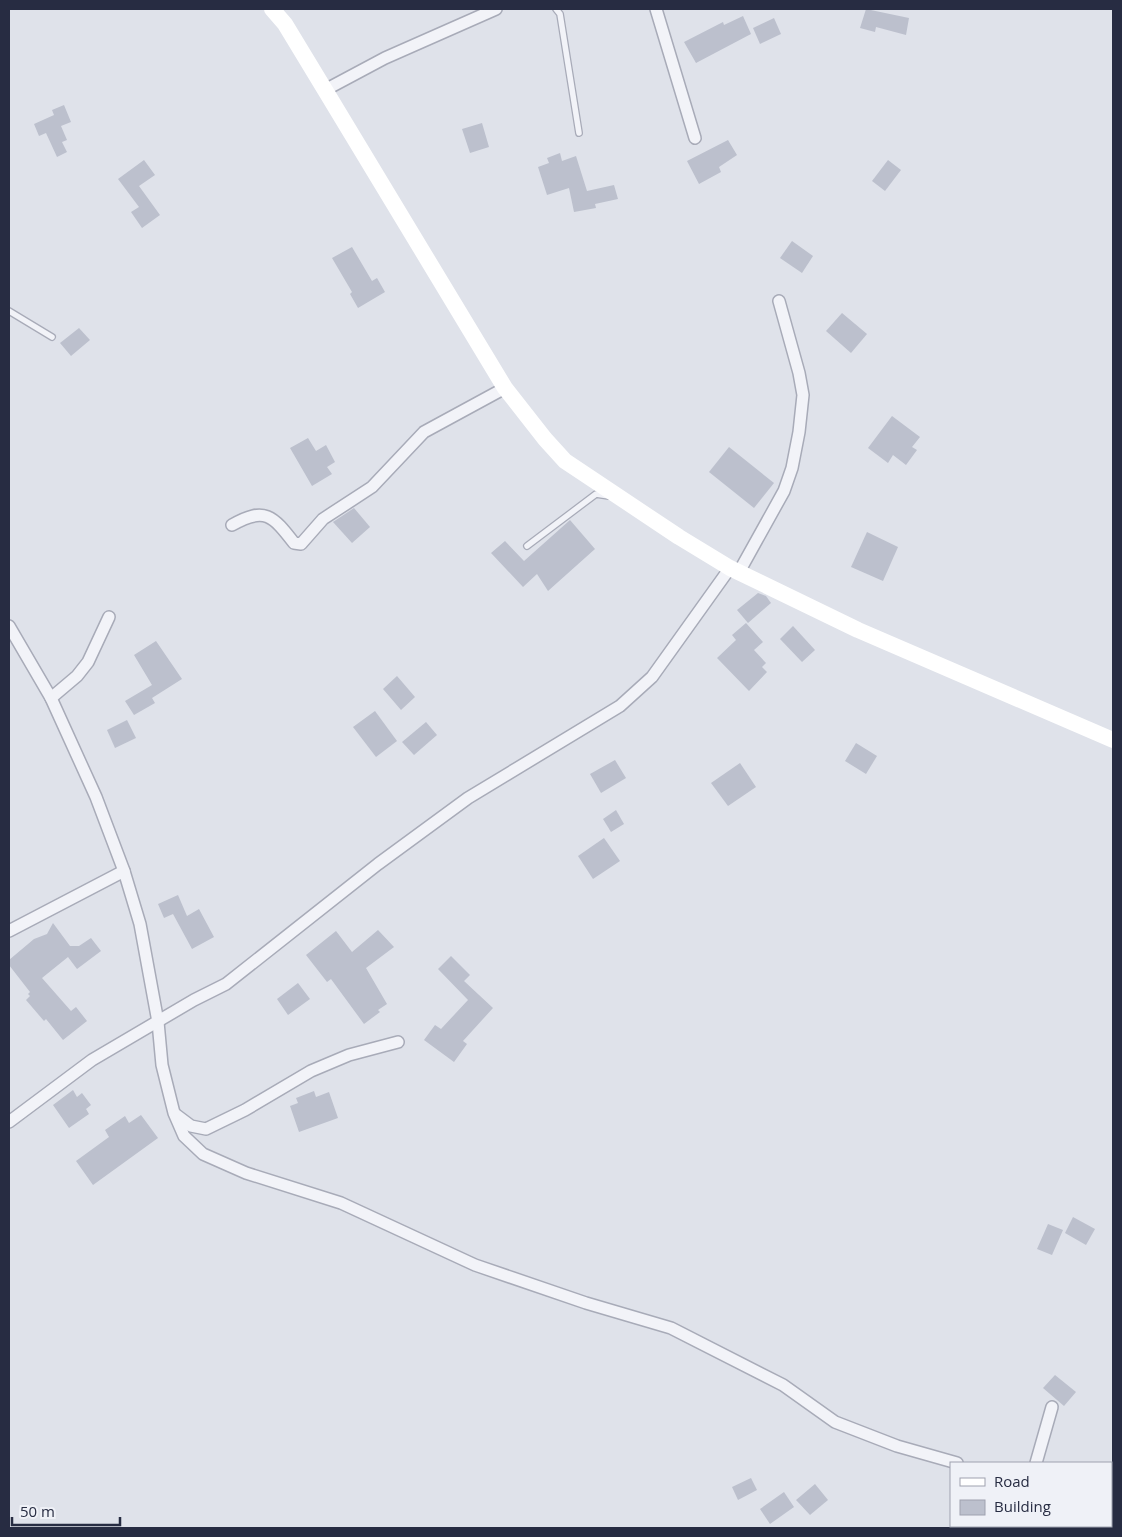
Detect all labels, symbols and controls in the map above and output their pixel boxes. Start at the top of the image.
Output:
legend [950,1462,1112,1527]
text: Road [994,1471,1030,1491]
scale bar [12,1494,120,1526]
text: Building [994,1496,1051,1516]
text: 50 m [20,1501,55,1521]

